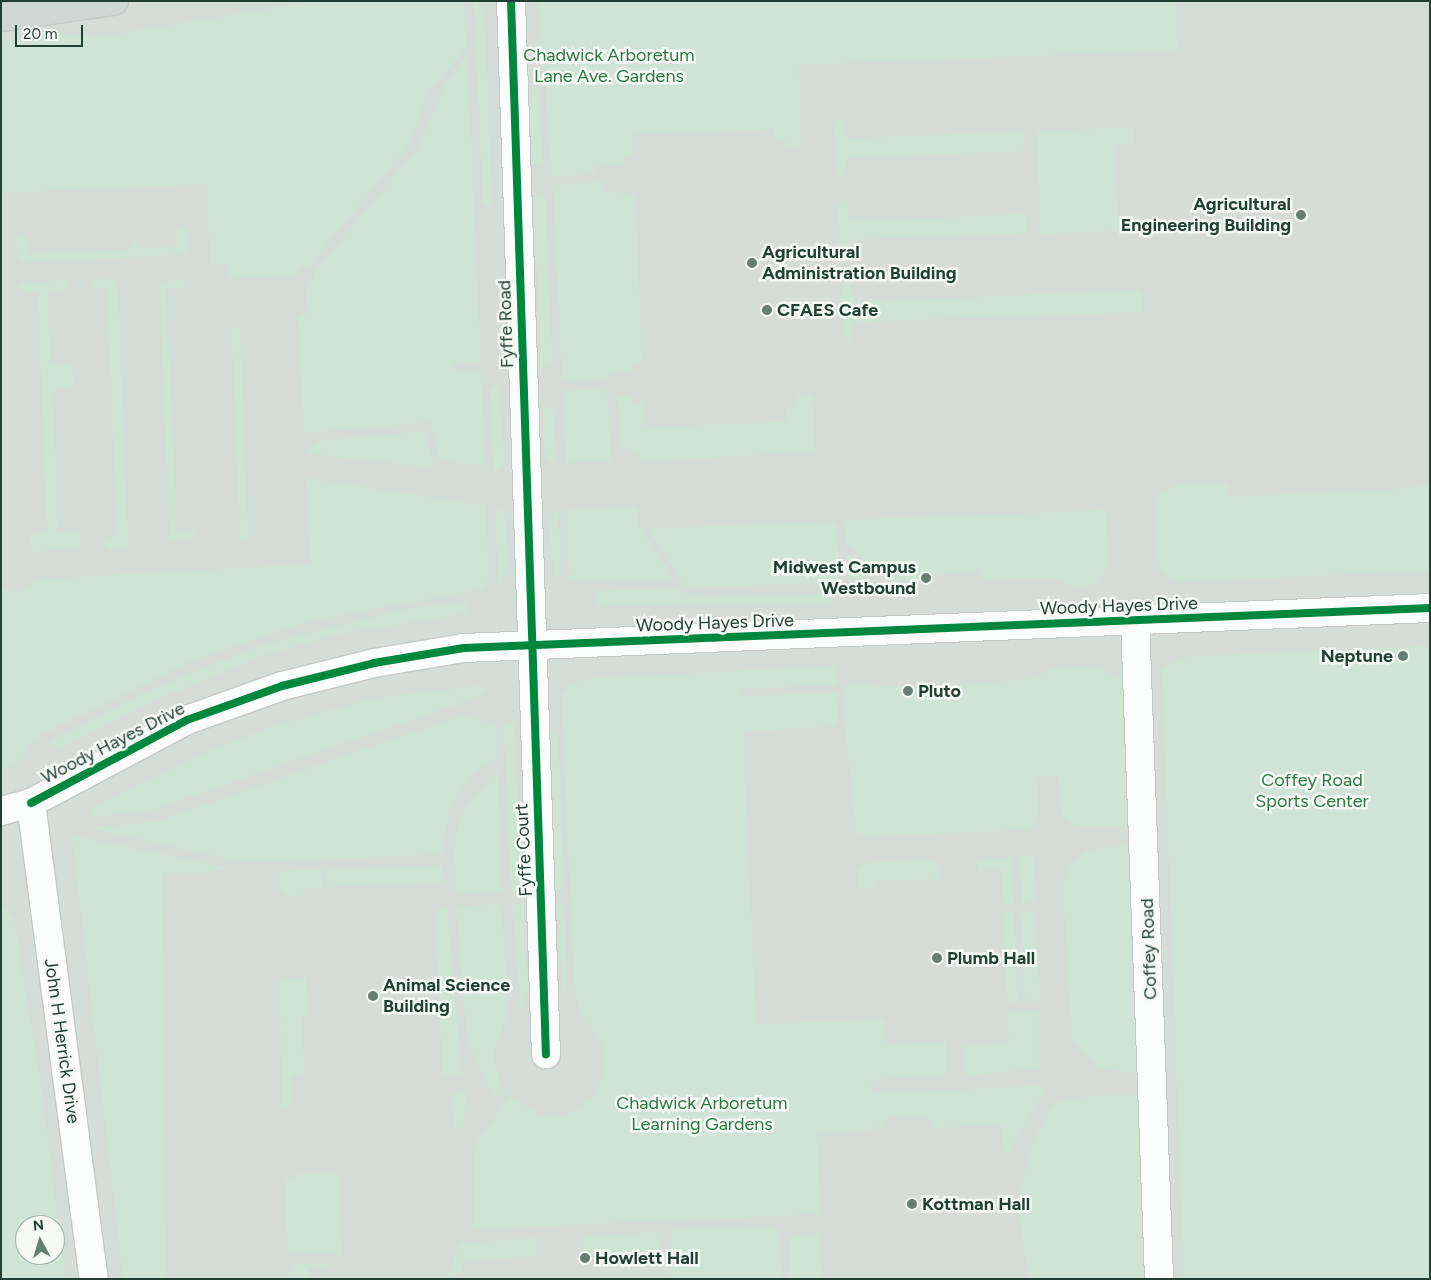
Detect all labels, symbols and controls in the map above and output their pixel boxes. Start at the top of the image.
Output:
scale bar [18,15,85,47]
text: 20 m [23,25,57,43]
park label: Chadwick Arboretum Lane Ave. Gardens [523,45,695,88]
place label: Agricultural Engineering Building [1121,194,1291,236]
marker: Agricultural Engineering Building [1295,209,1307,221]
place label: Agricultural Administration Building [762,242,957,284]
marker: Agricultural Administration Building [746,257,758,269]
street label: Fyffe Road [494,280,518,368]
place label: CFAES Cafe [777,299,878,321]
marker: CFAES Cafe [761,304,773,316]
place label: Midwest Campus Westbound [773,557,916,600]
marker: Midwest Campus Westbound [920,572,932,584]
street label: Woody Hayes Drive [1040,592,1198,620]
street label: Woody Hayes Drive [636,609,794,637]
place label: Neptune [1321,645,1393,667]
marker: Neptune [1397,650,1409,662]
place label: Pluto [918,680,961,702]
marker: Pluto [902,685,914,697]
street label: Woody Hayes Drive [38,698,188,788]
park label: Coffey Road Sports Center [1255,770,1369,812]
street label: Fyffe Court [511,803,537,897]
street label: Coffey Road [1136,898,1162,1000]
place label: Plumb Hall [947,947,1035,969]
marker: Plumb Hall [931,952,943,964]
street label: John H Herrick Drive [40,957,84,1125]
place label: Animal Science Building [383,975,510,1018]
marker: Animal Science Building [367,990,379,1002]
park label: Chadwick Arboretum Learning Gardens [616,1093,788,1136]
place label: Kottman Hall [922,1193,1030,1215]
marker: Kottman Hall [906,1198,918,1210]
north arrow [15,1215,65,1265]
text: N [32,1217,45,1235]
place label: Howlett Hall [595,1247,699,1269]
marker: Howlett Hall [579,1252,591,1264]

